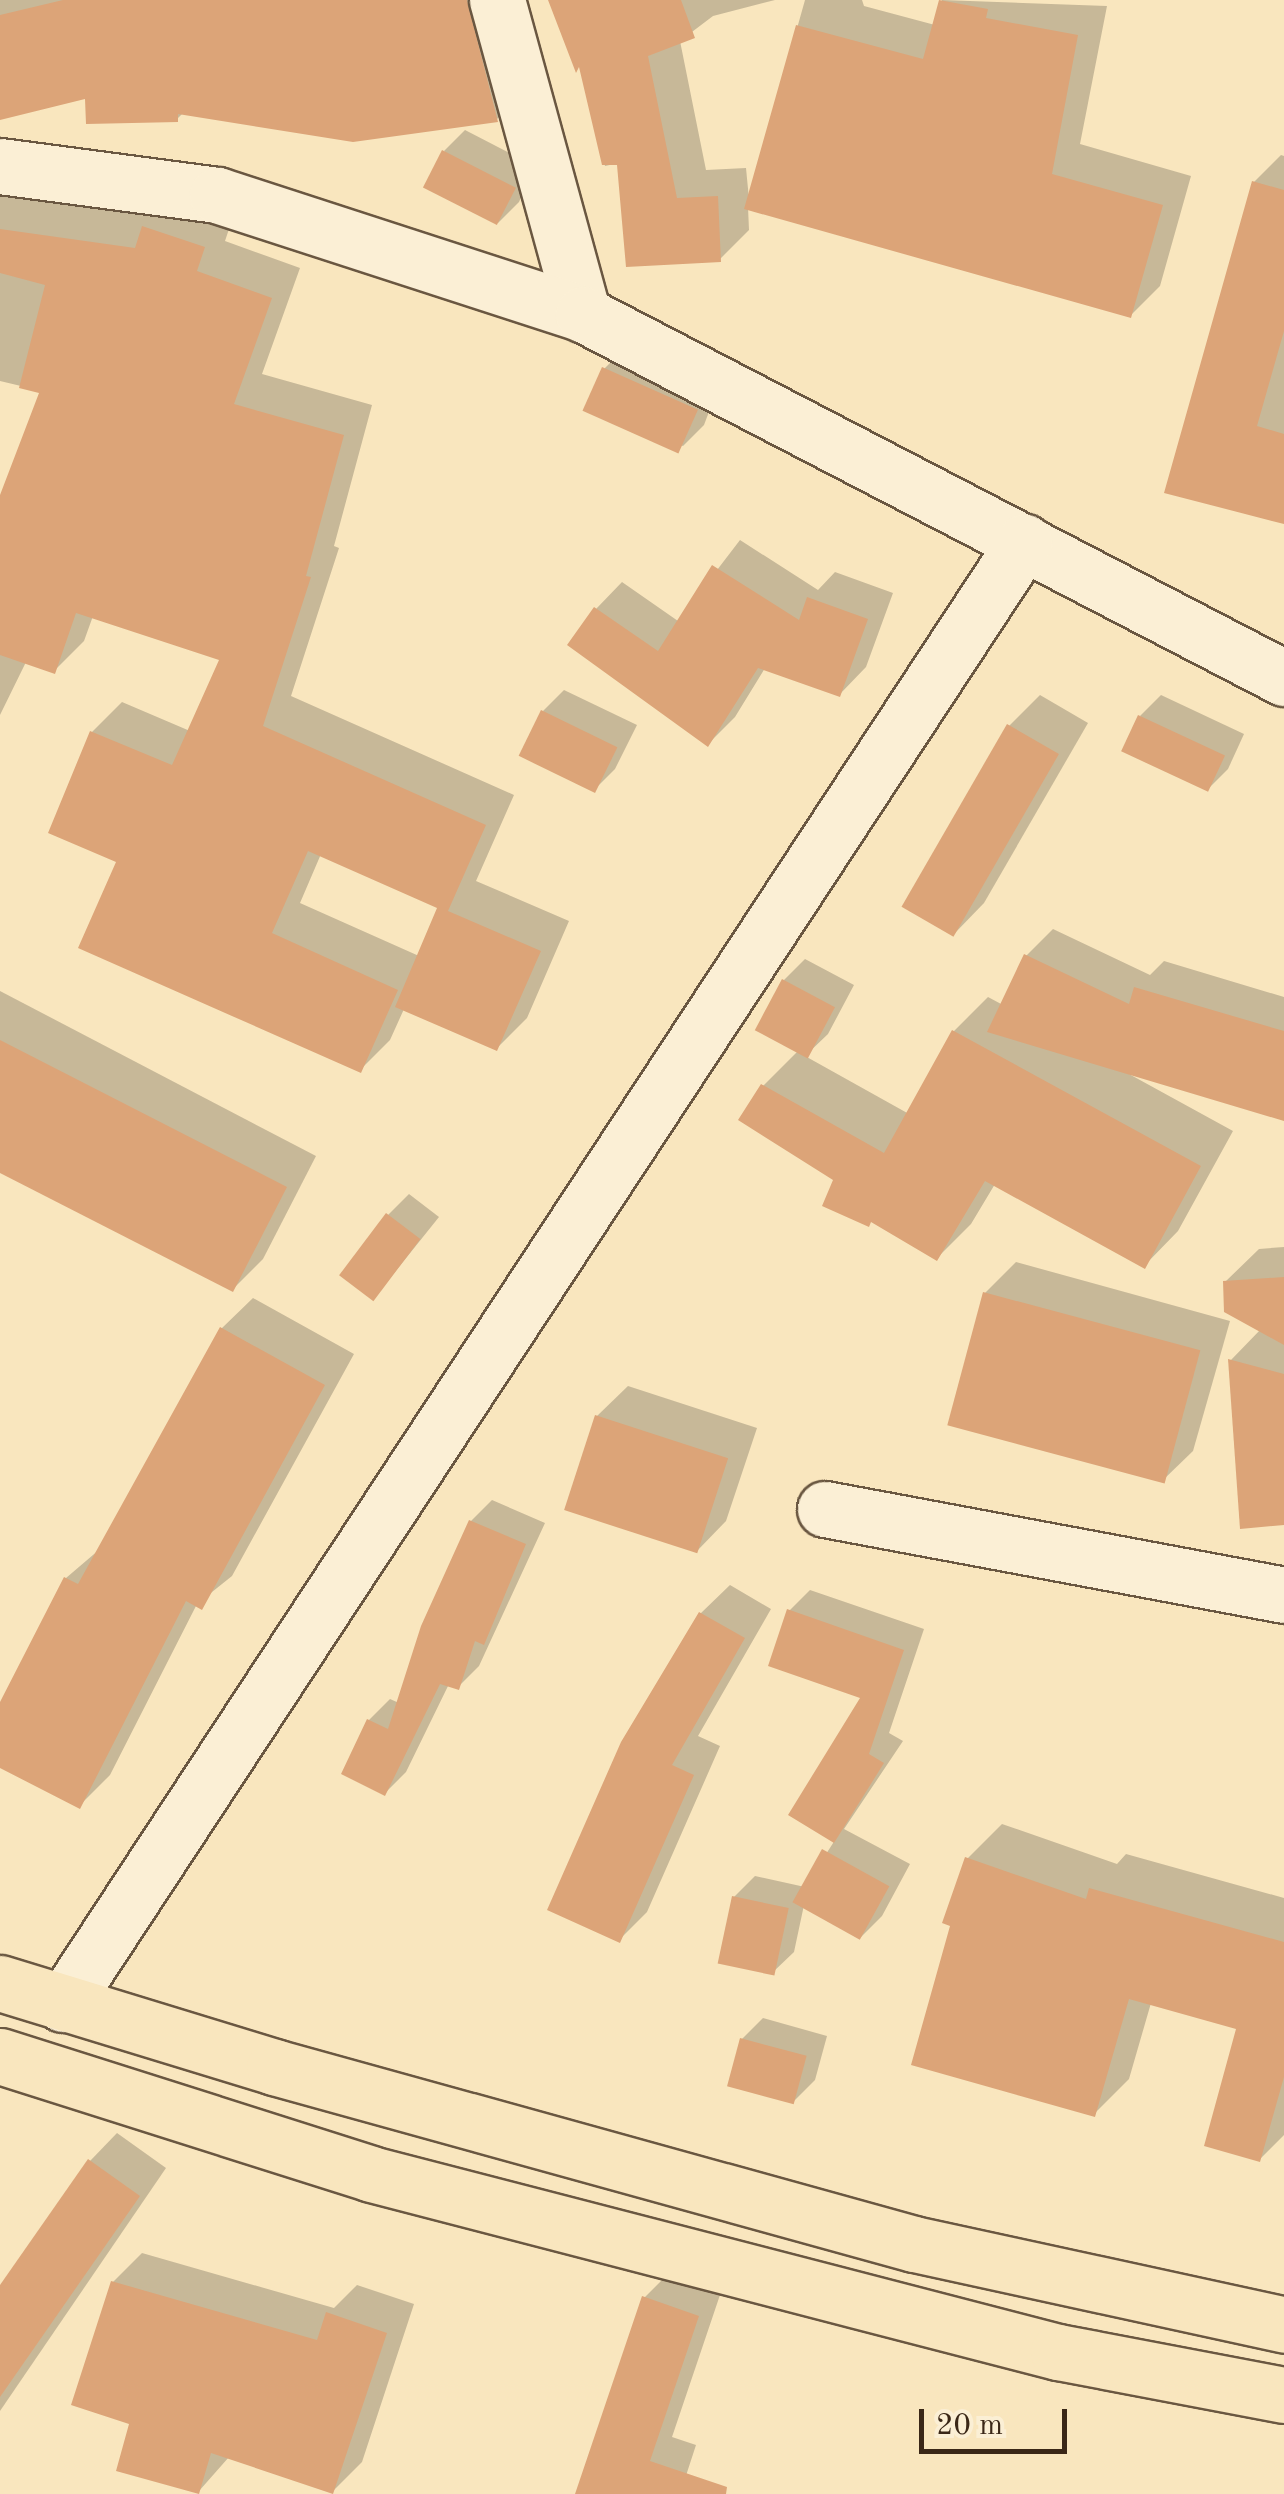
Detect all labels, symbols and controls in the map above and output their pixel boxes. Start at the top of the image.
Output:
scale bar [924,2389,1072,2451]
text: 20 m [936,2411,1003,2441]

